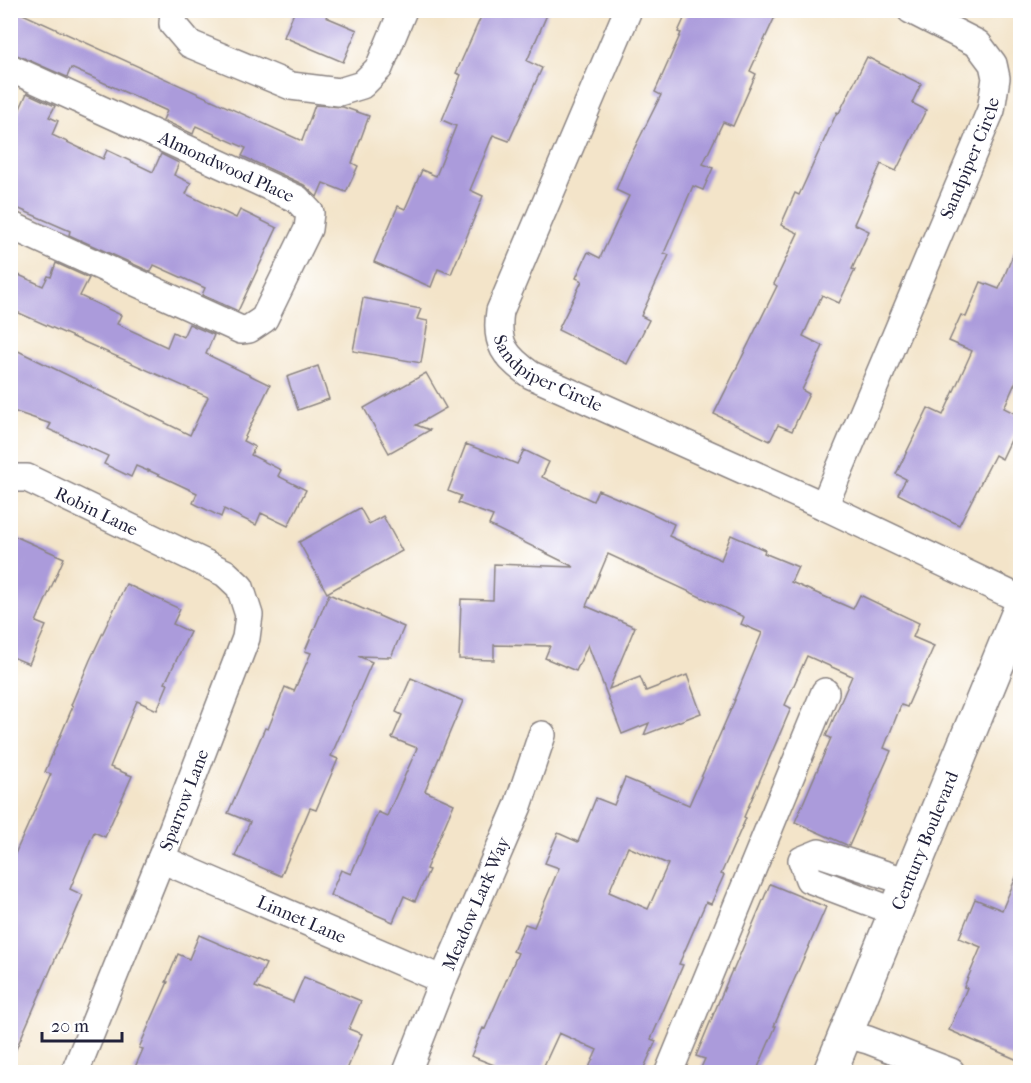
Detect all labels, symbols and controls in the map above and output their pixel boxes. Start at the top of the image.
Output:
street label: Sandpiper Circle [936,96,1004,222]
street label: Almondwood Place [154,127,297,207]
street label: Sandpiper Circle [489,333,606,417]
street label: Robin Lane [51,483,141,541]
street label: Sparrow Lane [155,746,213,854]
street label: Century Boulevard [888,768,963,913]
street label: Meadow Lark Way [438,833,515,974]
street label: Linnet Lane [254,891,349,948]
scale bar [42,1005,122,1043]
text: 20 m [51,1016,89,1037]

